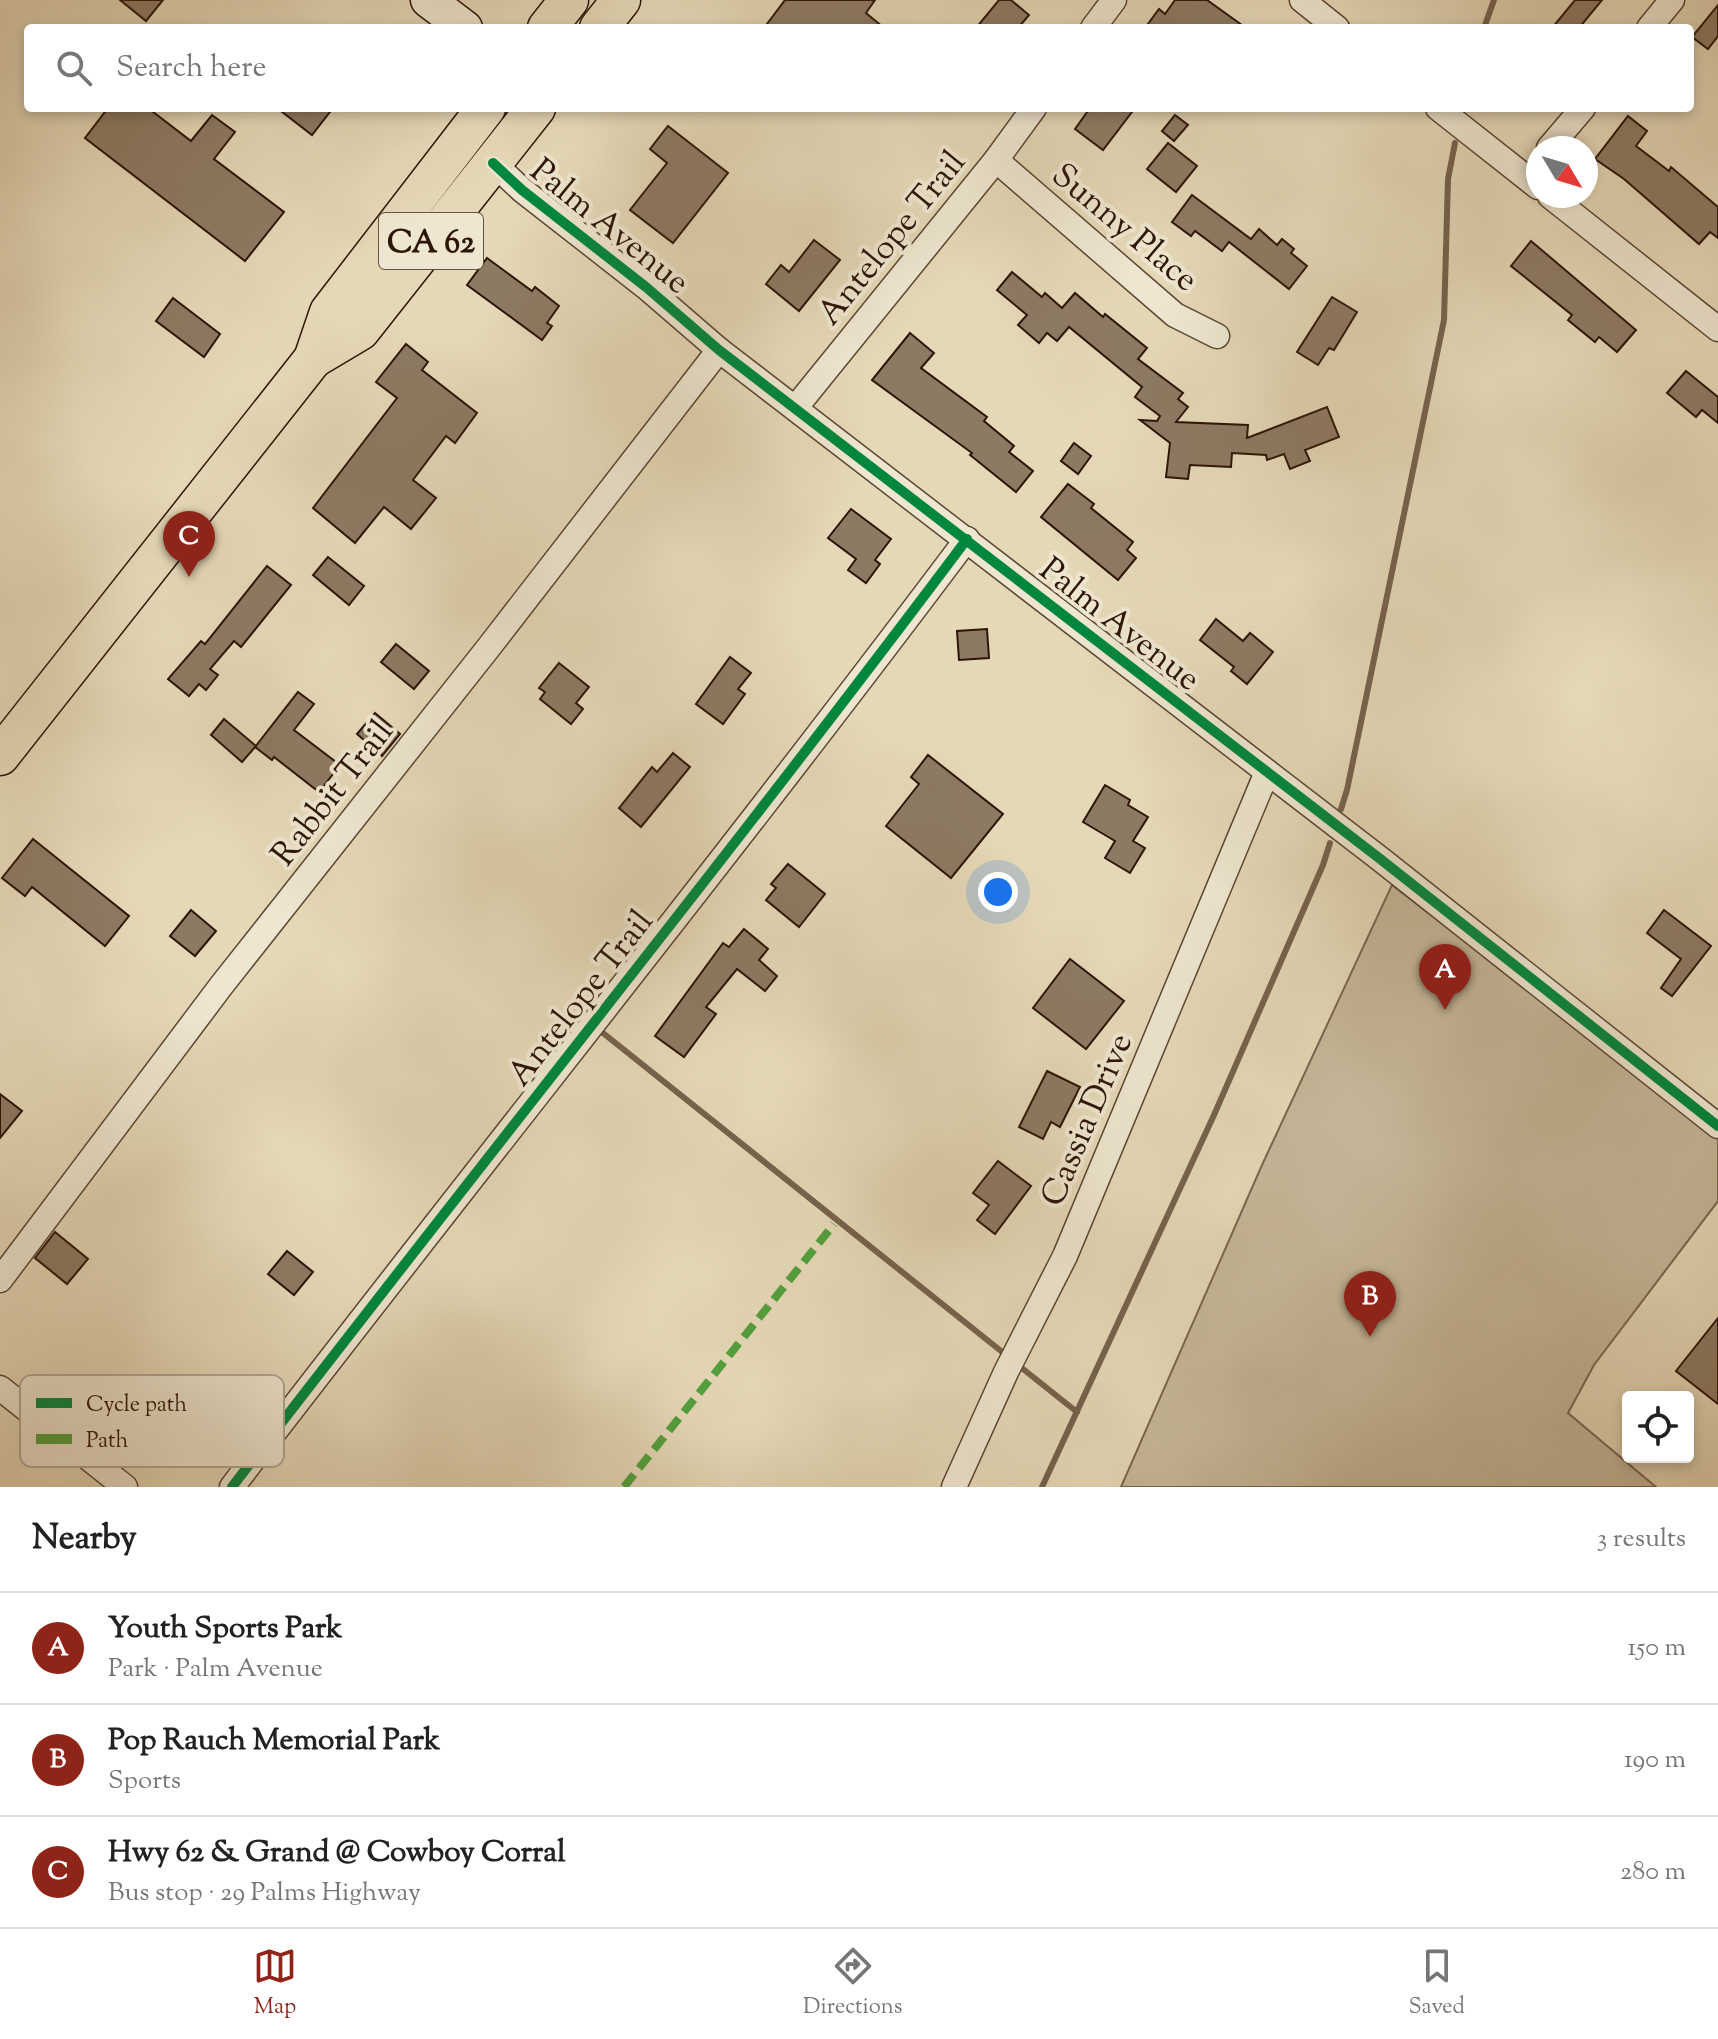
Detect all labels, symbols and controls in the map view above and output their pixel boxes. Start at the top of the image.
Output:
search box [24,24,1694,112]
icon: search [52,46,96,90]
text: Search here [116,47,266,90]
north arrow [1526,136,1598,208]
street label: Antelope Trail [807,141,979,337]
street label: Palm Avenue [518,148,699,307]
street label: Sunny Place [1040,153,1208,305]
road number: CA 62 [379,213,483,269]
pin: C [163,511,215,577]
street label: Palm Avenue [1028,547,1210,704]
street label: Rabbit Trail [261,711,406,878]
your location [978,872,1018,912]
street label: Antelope Trail [497,900,666,1098]
pin: A [1419,944,1471,1010]
street label: Cassia Drive [1030,1026,1147,1214]
pin: B [1344,1271,1396,1337]
legend [20,1375,284,1467]
text: Cycle path [86,1390,187,1422]
map controls [1622,1391,1694,1463]
button: locate [1622,1391,1694,1463]
text: Path [86,1426,129,1458]
text: Nearby [32,1515,137,1564]
text: 3 results [1597,1521,1686,1558]
text: Youth Sports Park [108,1608,342,1651]
text: A [47,1630,69,1667]
text: 150 m [1627,1630,1686,1667]
text: Park · Palm Avenue [108,1651,323,1688]
text: Pop Rauch Memorial Park [108,1720,440,1763]
text: B [50,1742,66,1779]
text: 190 m [1624,1742,1686,1779]
text: Sports [108,1763,181,1800]
text: Hwy 62 & Grand @ Cowboy Corral [108,1832,566,1875]
text: C [48,1854,68,1891]
text: 280 m [1620,1854,1686,1891]
text: Bus stop · 29 Palms Highway [108,1875,421,1912]
tab: Map [253,1944,297,2024]
tab: Directions [803,1944,902,2024]
tab: Saved [1408,1944,1465,2024]

